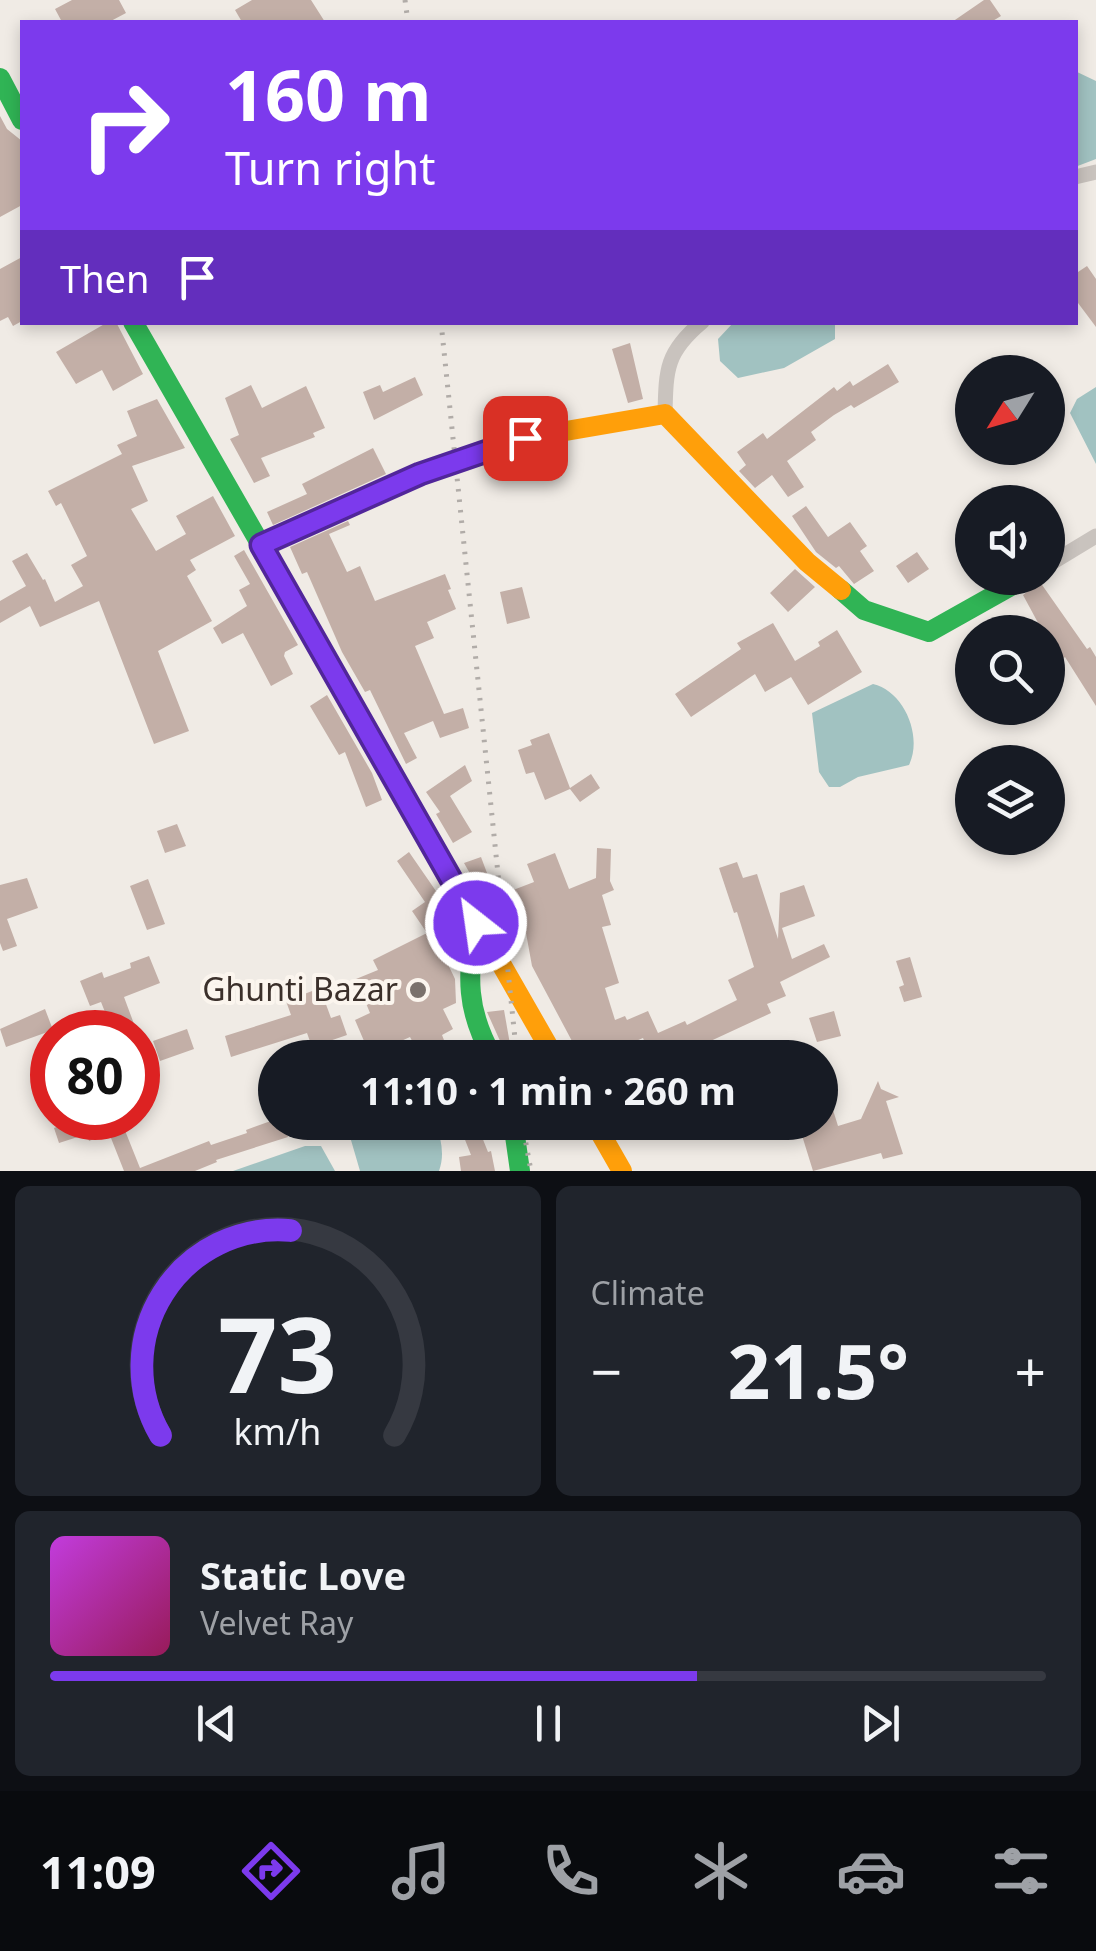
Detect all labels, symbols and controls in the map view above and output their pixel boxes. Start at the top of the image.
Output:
text: 160 m [225,46,432,142]
icon: right [60,60,190,190]
text: Turn right [225,137,436,198]
icon: arrive [170,250,225,305]
text: Then [60,252,150,304]
north arrow [955,355,1065,465]
map controls [955,355,1065,855]
pin [483,396,568,481]
icon: arrive [498,411,553,466]
button: sound [955,485,1065,595]
button: search [955,615,1065,725]
button: layers [955,745,1065,855]
position arrow [424,871,528,975]
place label: Ghunti Bazar [202,967,398,1010]
marker: Ghunti Bazar [407,979,429,1001]
speed limit sign: 80 [30,1010,160,1140]
text: 11:10 · 1 min · 260 m [360,1064,736,1116]
text: Climate [591,1271,705,1314]
text: 73 [218,1282,337,1423]
text: 21.5° [727,1319,909,1421]
text: − [591,1333,622,1408]
text: + [1015,1333,1046,1408]
text: km/h [234,1407,322,1455]
text: Static Love [200,1549,406,1601]
text: Velvet Ray [200,1601,353,1644]
icon: previous [189,1696,244,1751]
icon: pause [521,1696,576,1751]
icon: next [853,1696,908,1751]
icon: directions [236,1836,306,1906]
icon: music [386,1836,456,1906]
icon: phone [536,1836,606,1906]
icon: climate [686,1836,756,1906]
icon: car [836,1836,906,1906]
icon: filters [986,1836,1056,1906]
text: 11:09 [40,1841,156,1902]

